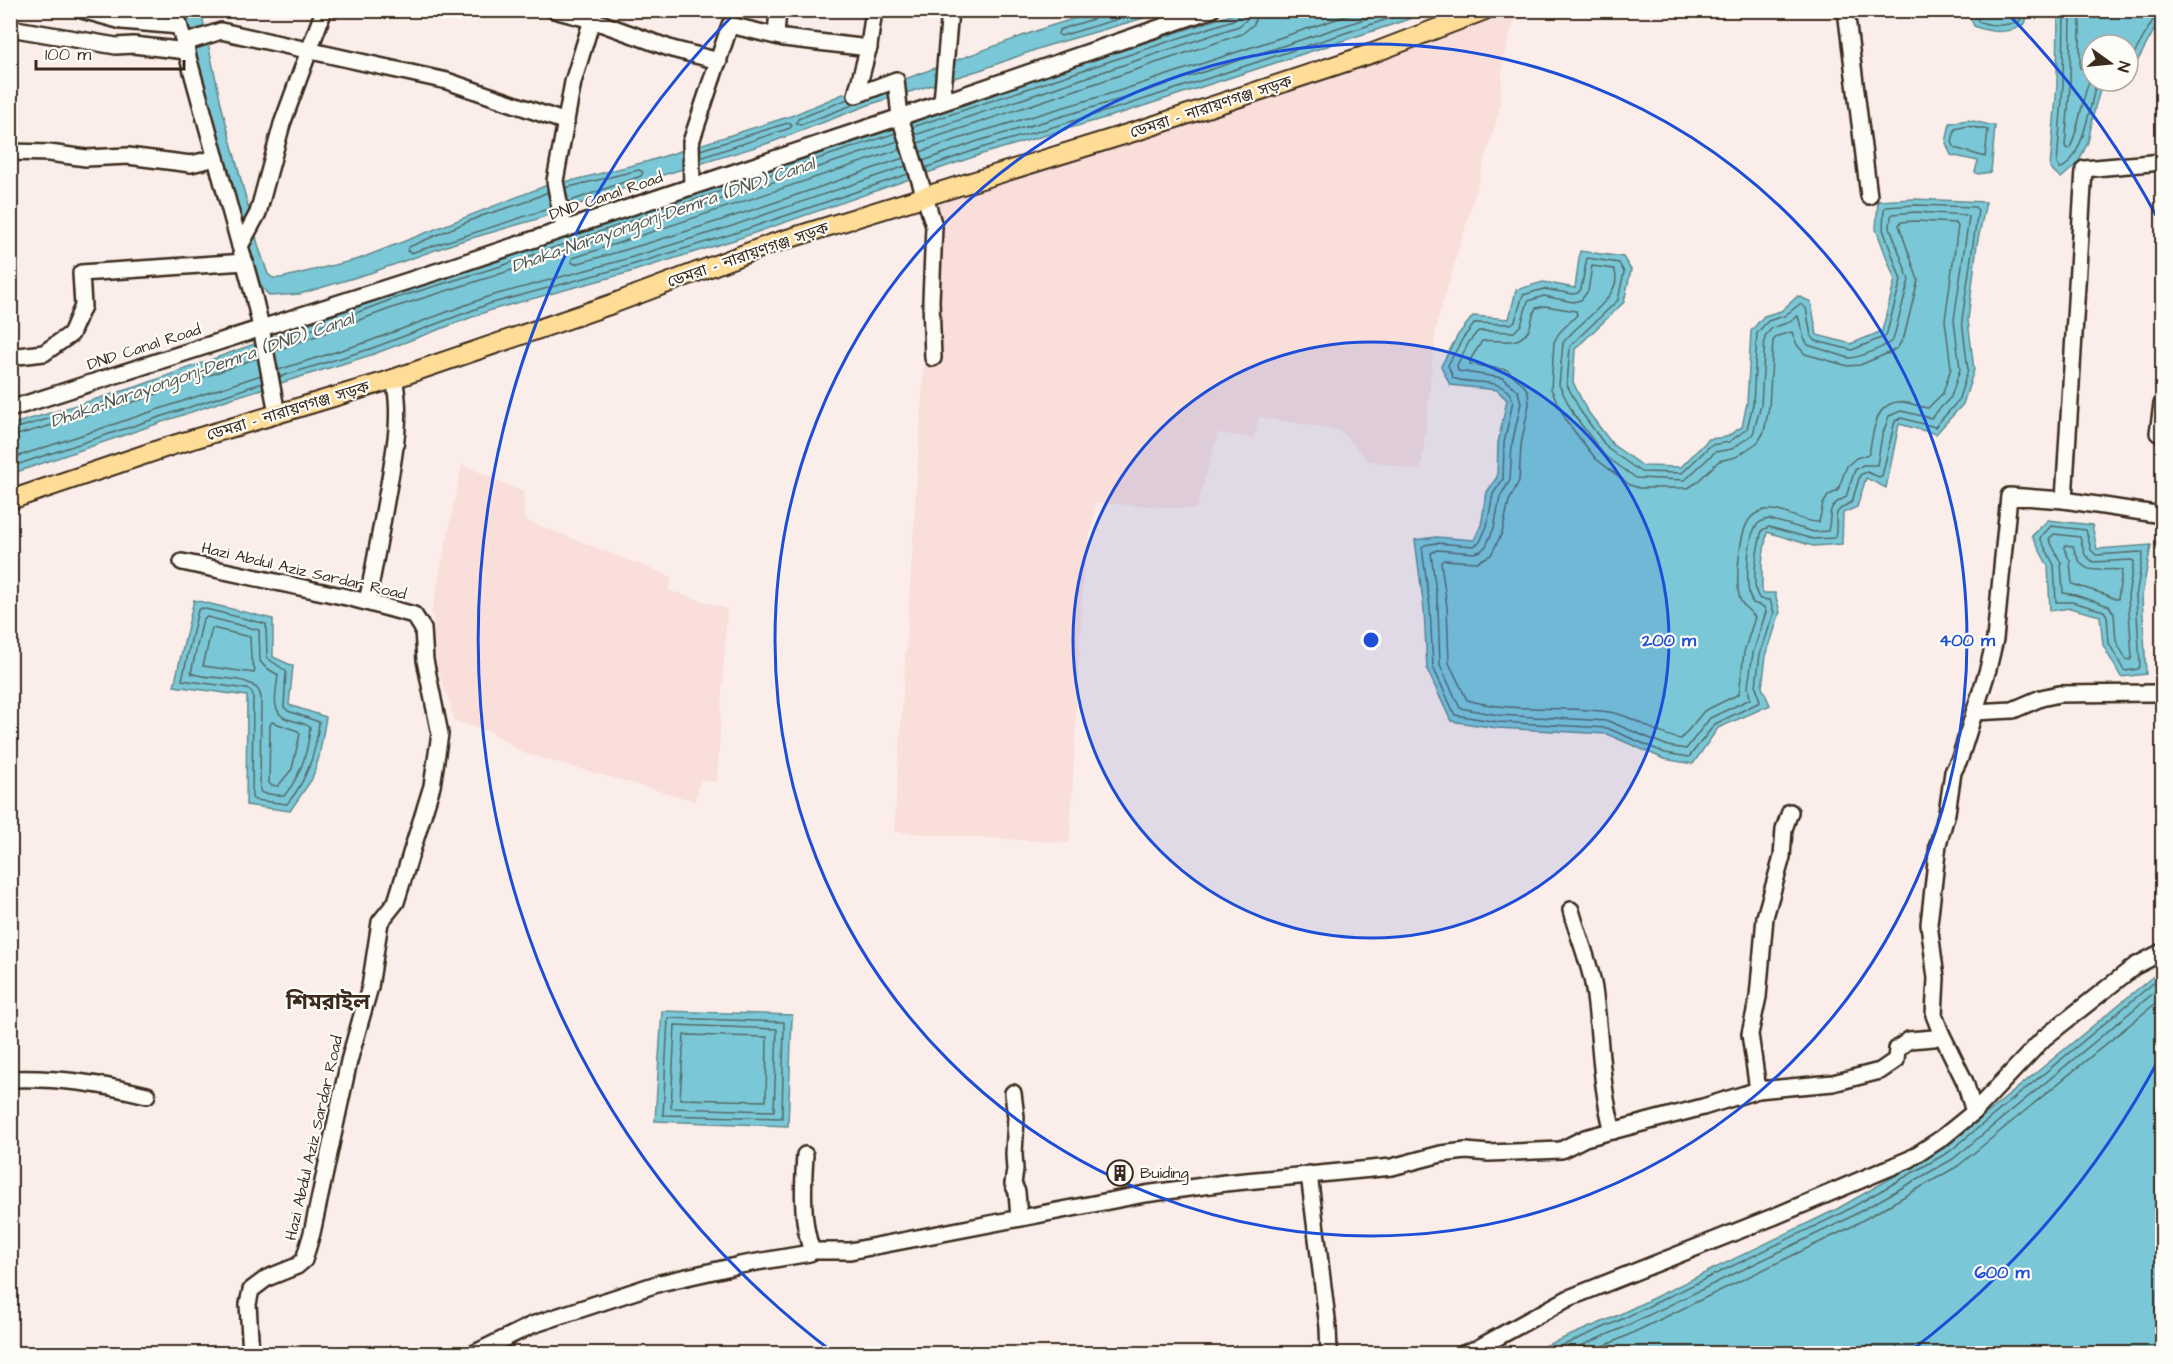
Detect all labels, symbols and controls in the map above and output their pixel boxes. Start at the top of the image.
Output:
scale bar [36,33,184,71]
north arrow [2080,33,2140,93]
text: 100 m [45,42,91,67]
text: N [2112,59,2135,74]
street label: ডেমরা - নারায়ণগঞ্জ সড়ক [1127,70,1296,144]
water label: Dhaka-Narayongonj-Demra (DND) Canal [508,150,820,280]
street label: DND Canal Road [546,166,666,226]
street label: ডেমরা - নারায়ণগঞ্জ সড়ক [664,217,833,293]
water label: Dhaka-Narayongonj-Demra (DND) Canal [47,305,359,435]
street label: DND Canal Road [84,318,204,376]
street label: ডেমরা - নারায়ণগঞ্জ সড়ক [204,375,373,446]
street label: Hazi Abdul Aziz Sardar Road [199,537,409,605]
text: 200 m [1641,628,1697,653]
text: 400 m [1939,628,1996,653]
centre of rings [1361,630,1381,650]
district label: শিমরাইল [285,987,370,1018]
street label: Hazi Abdul Aziz Sardar Road [280,1033,348,1243]
building icon: Buiding [1105,1158,1135,1188]
place label: Buiding [1140,1162,1189,1185]
text: 600 m [1974,1260,2031,1285]

